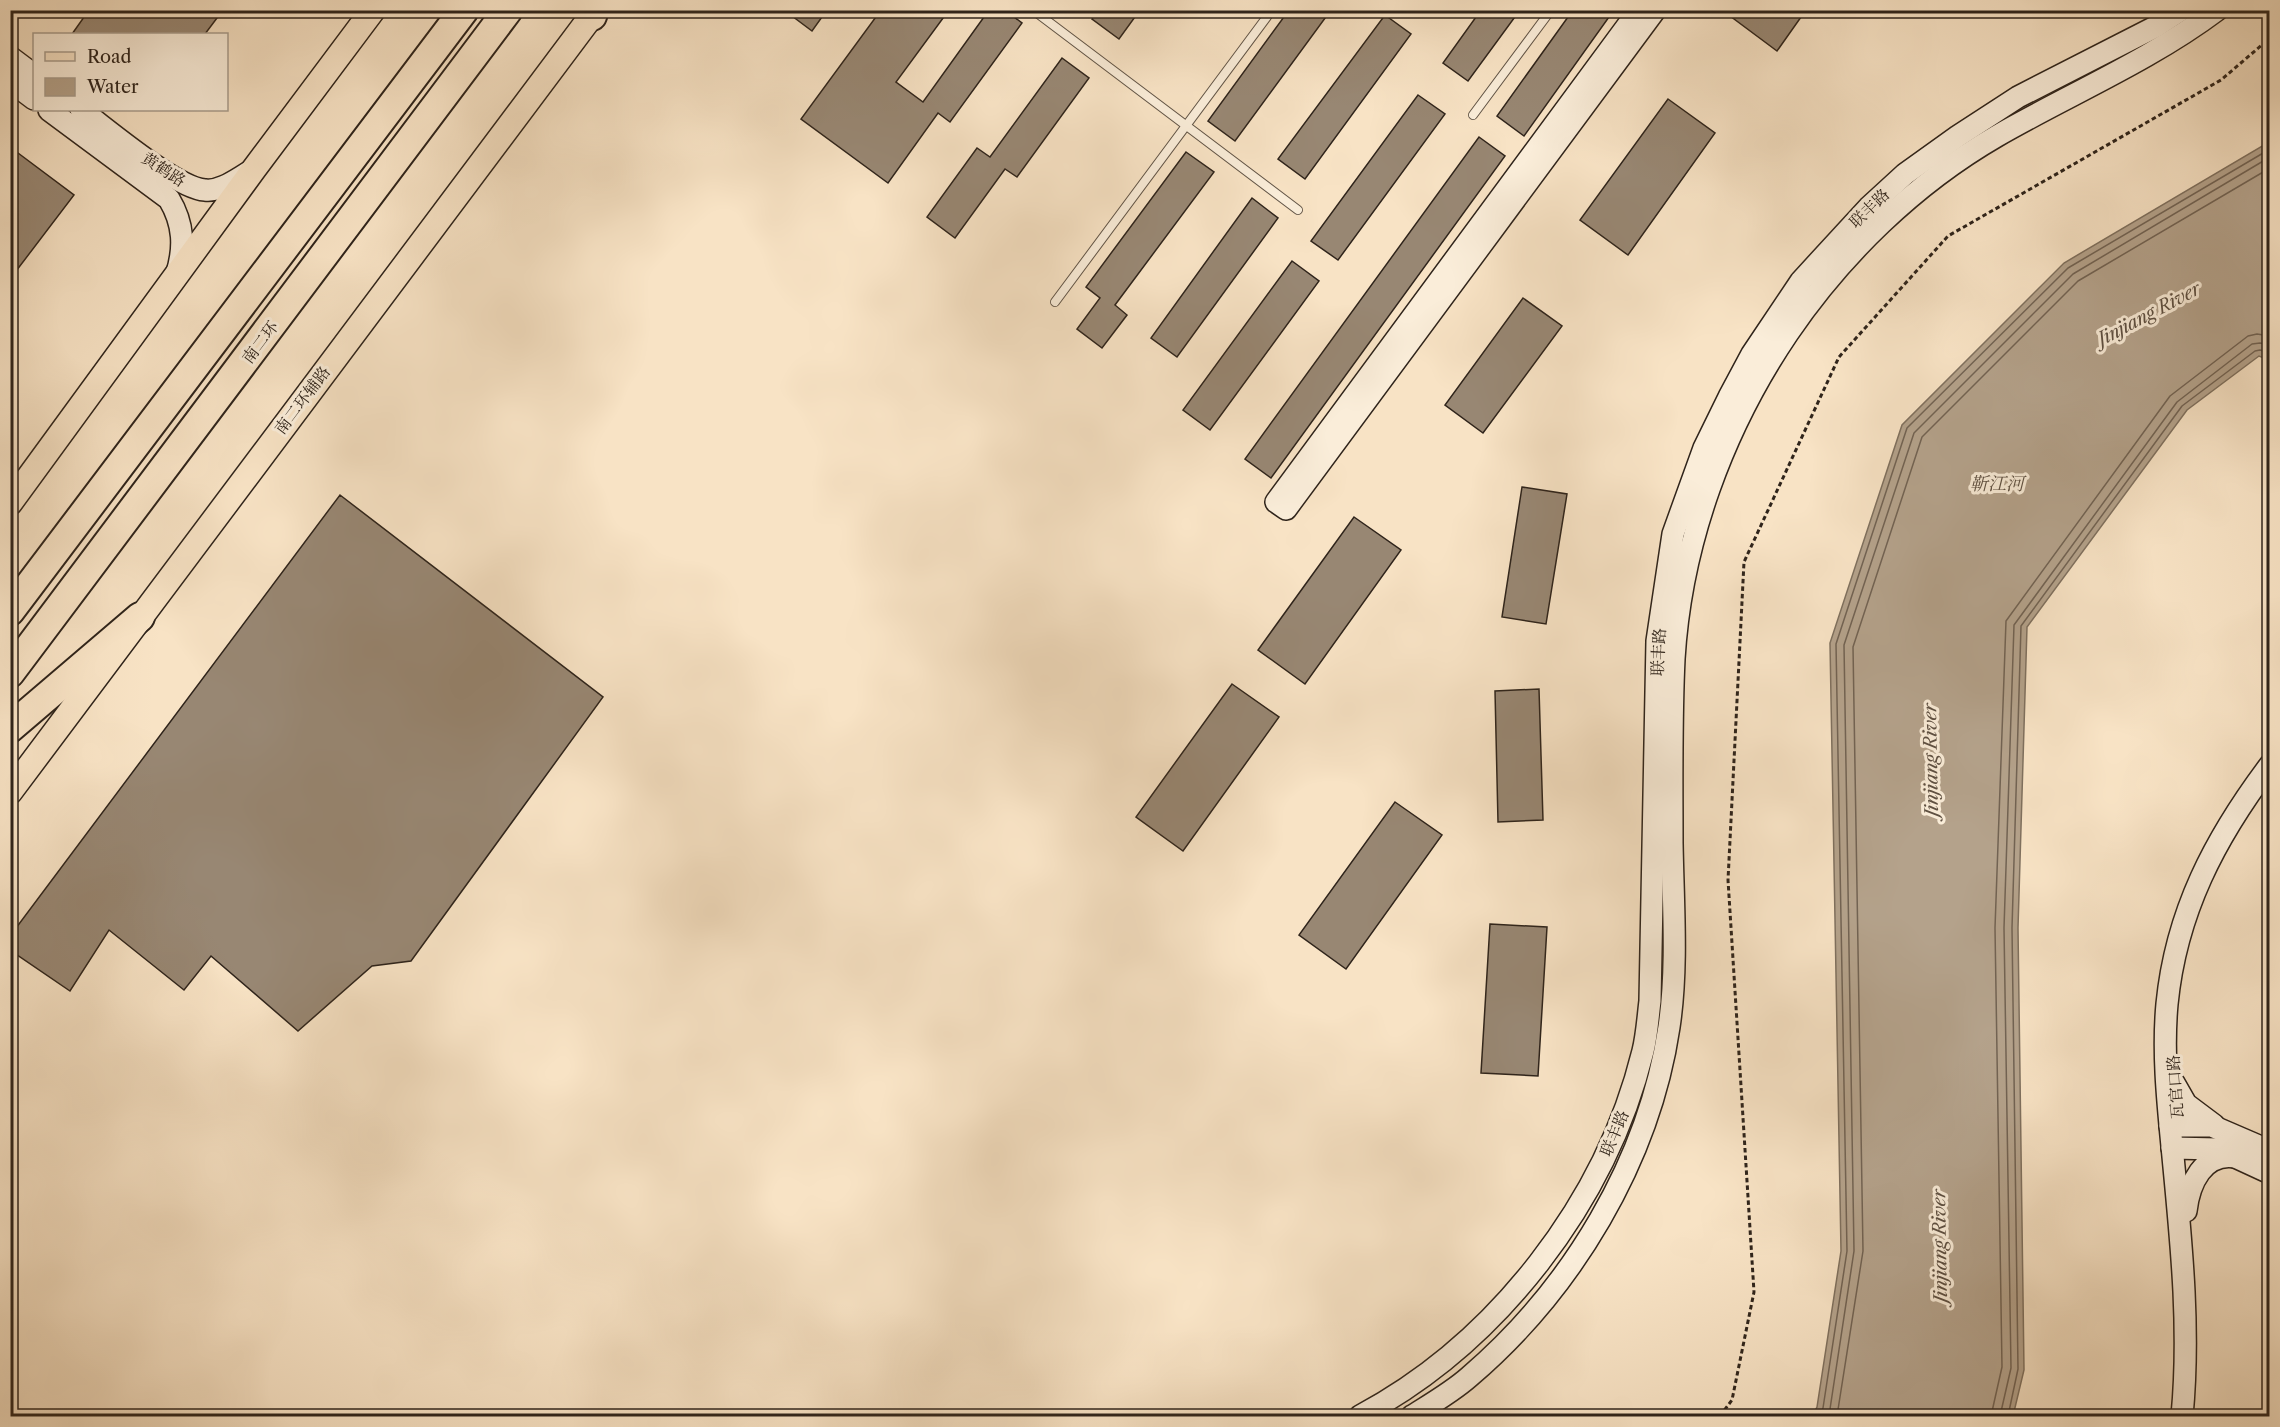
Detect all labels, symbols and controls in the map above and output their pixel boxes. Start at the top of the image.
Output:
legend [33,33,228,111]
text: Road [87,46,132,68]
text: Water [86,76,139,98]
street label: 黄鹤路 [138,148,190,190]
street label: 联丰路 [1845,184,1893,232]
water label: Jinjiang River [2089,277,2206,353]
street label: 南二环 [238,317,282,367]
street label: 南二环辅路 [270,362,334,438]
water label: 靳江河 [1970,473,2027,495]
street label: 联丰路 [1647,628,1669,676]
water label: Jinjiang River [1919,701,1943,822]
street label: 瓦官口路 [2163,1054,2187,1120]
street label: 联丰路 [1595,1107,1633,1159]
water label: Jinjiang River [1928,1187,1952,1308]

